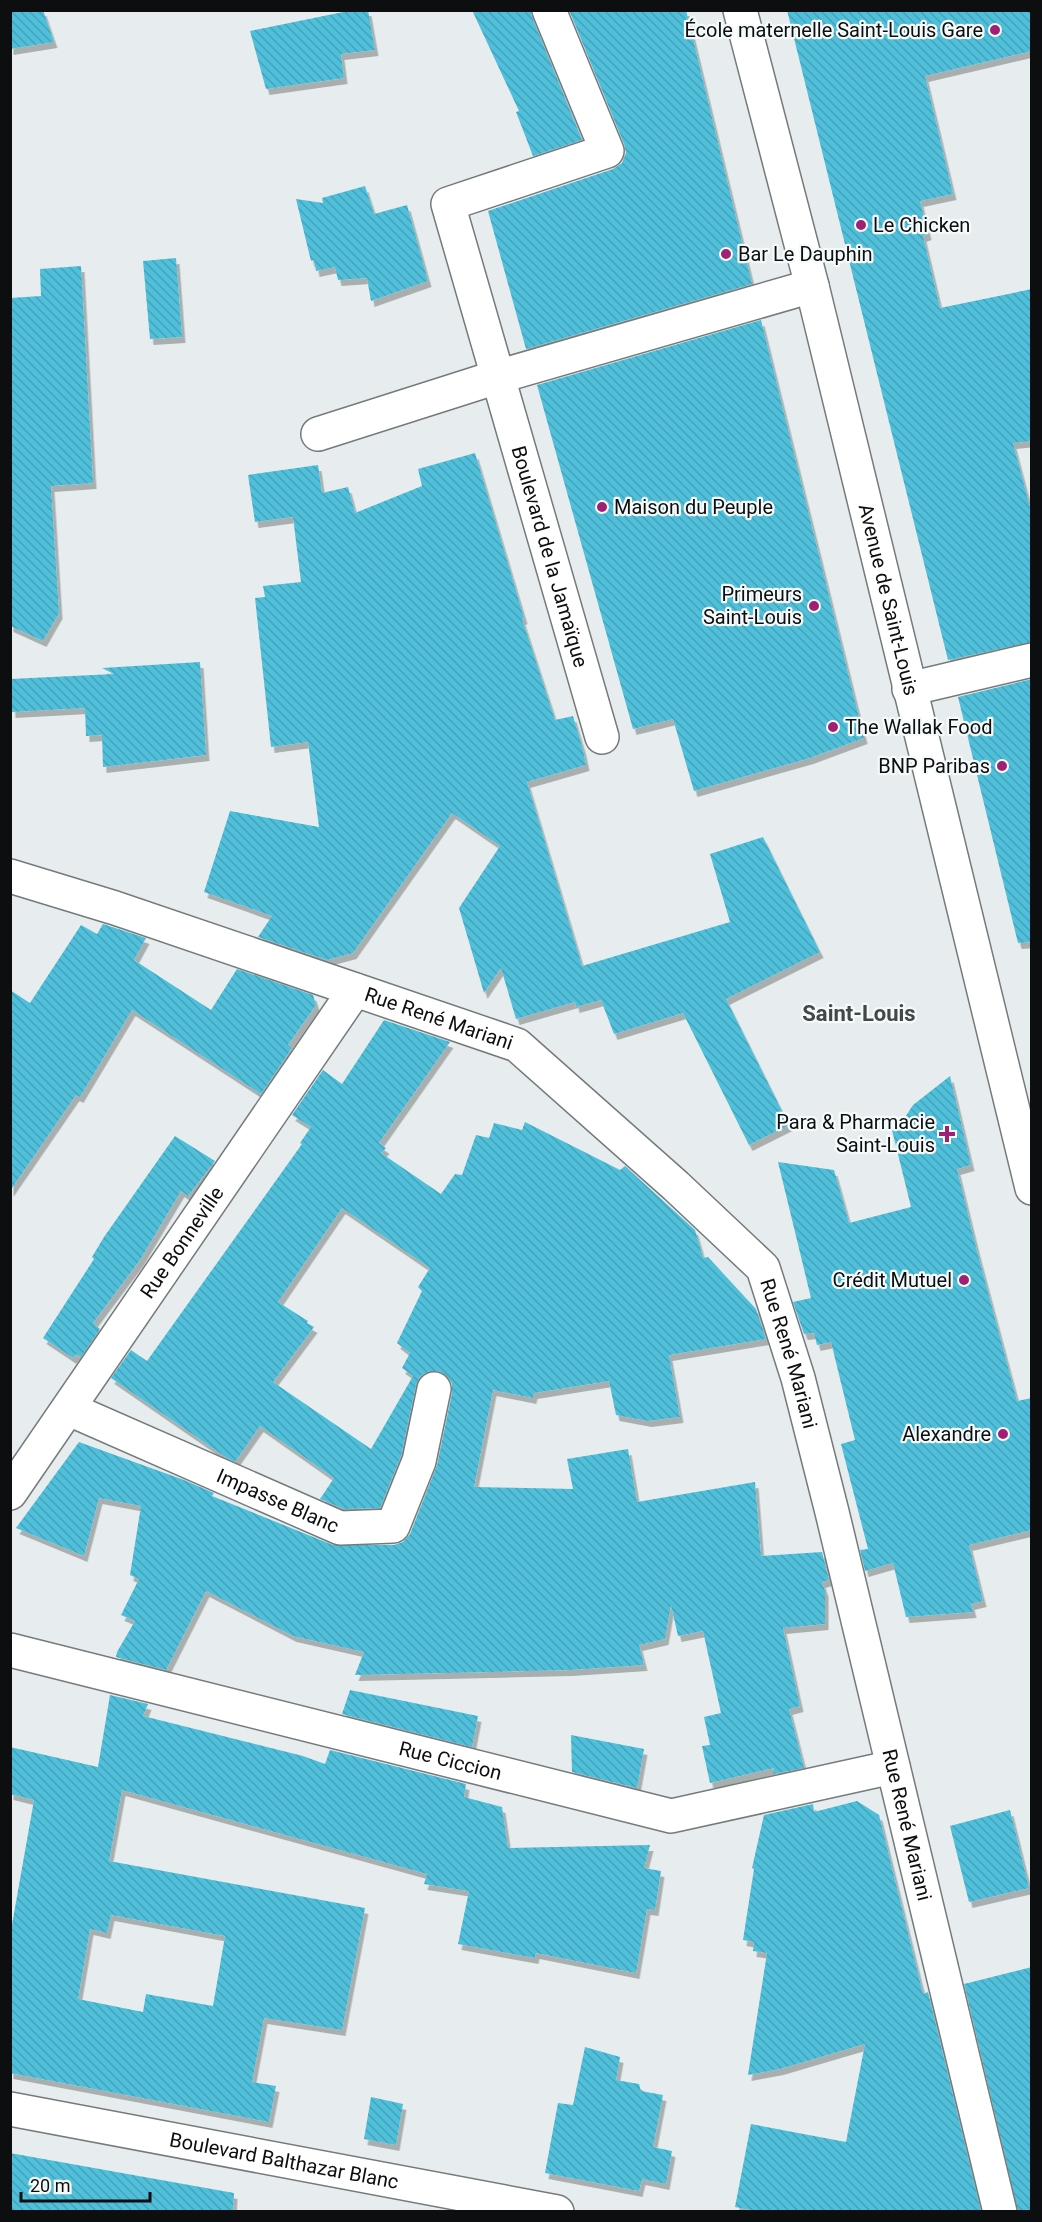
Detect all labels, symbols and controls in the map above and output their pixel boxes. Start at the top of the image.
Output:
place label: École maternelle Saint-Louis Gare [684,18,983,42]
marker: École maternelle Saint-Louis Gare [988,23,1002,37]
place label: Le Chicken [873,213,970,237]
marker: Le Chicken [854,218,868,232]
place label: Bar Le Dauphin [738,242,873,266]
marker: Bar Le Dauphin [719,247,733,261]
street label: Boulevard de la Jamaïque [506,443,593,670]
place label: Maison du Peuple [614,495,773,519]
marker: Maison du Peuple [595,500,609,514]
street label: Avenue de Saint-Louis [854,501,923,698]
place label: Primeurs Saint-Louis [703,582,802,629]
marker: Primeurs Saint-Louis [807,599,821,613]
place label: The Wallak Food [845,715,992,739]
marker: The Wallak Food [826,720,840,734]
place label: BNP Paribas [878,754,990,778]
marker: BNP Paribas [995,759,1009,773]
street label: Rue René Mariani [362,982,516,1055]
district label: Saint-Louis [802,1001,916,1026]
place label: Para & Pharmacie Saint-Louis [776,1110,935,1157]
marker: Para & Pharmacie Saint-Louis [940,1127,954,1141]
street label: Rue Bonneville [135,1182,229,1303]
place label: Crédit Mutuel [833,1268,952,1292]
marker: Crédit Mutuel [957,1273,971,1287]
street label: Rue René Mariani [755,1276,822,1431]
place label: Alexandre [902,1422,991,1446]
marker: Alexandre [996,1427,1010,1441]
street label: Impasse Blanc [213,1463,343,1538]
street label: Rue Ciccion [396,1736,504,1785]
street label: Rue René Mariani [877,1747,937,1903]
street label: Boulevard Balthazar Blanc [168,2127,401,2194]
scale bar [21,2165,150,2203]
text: 20 m [30,2175,70,2196]

